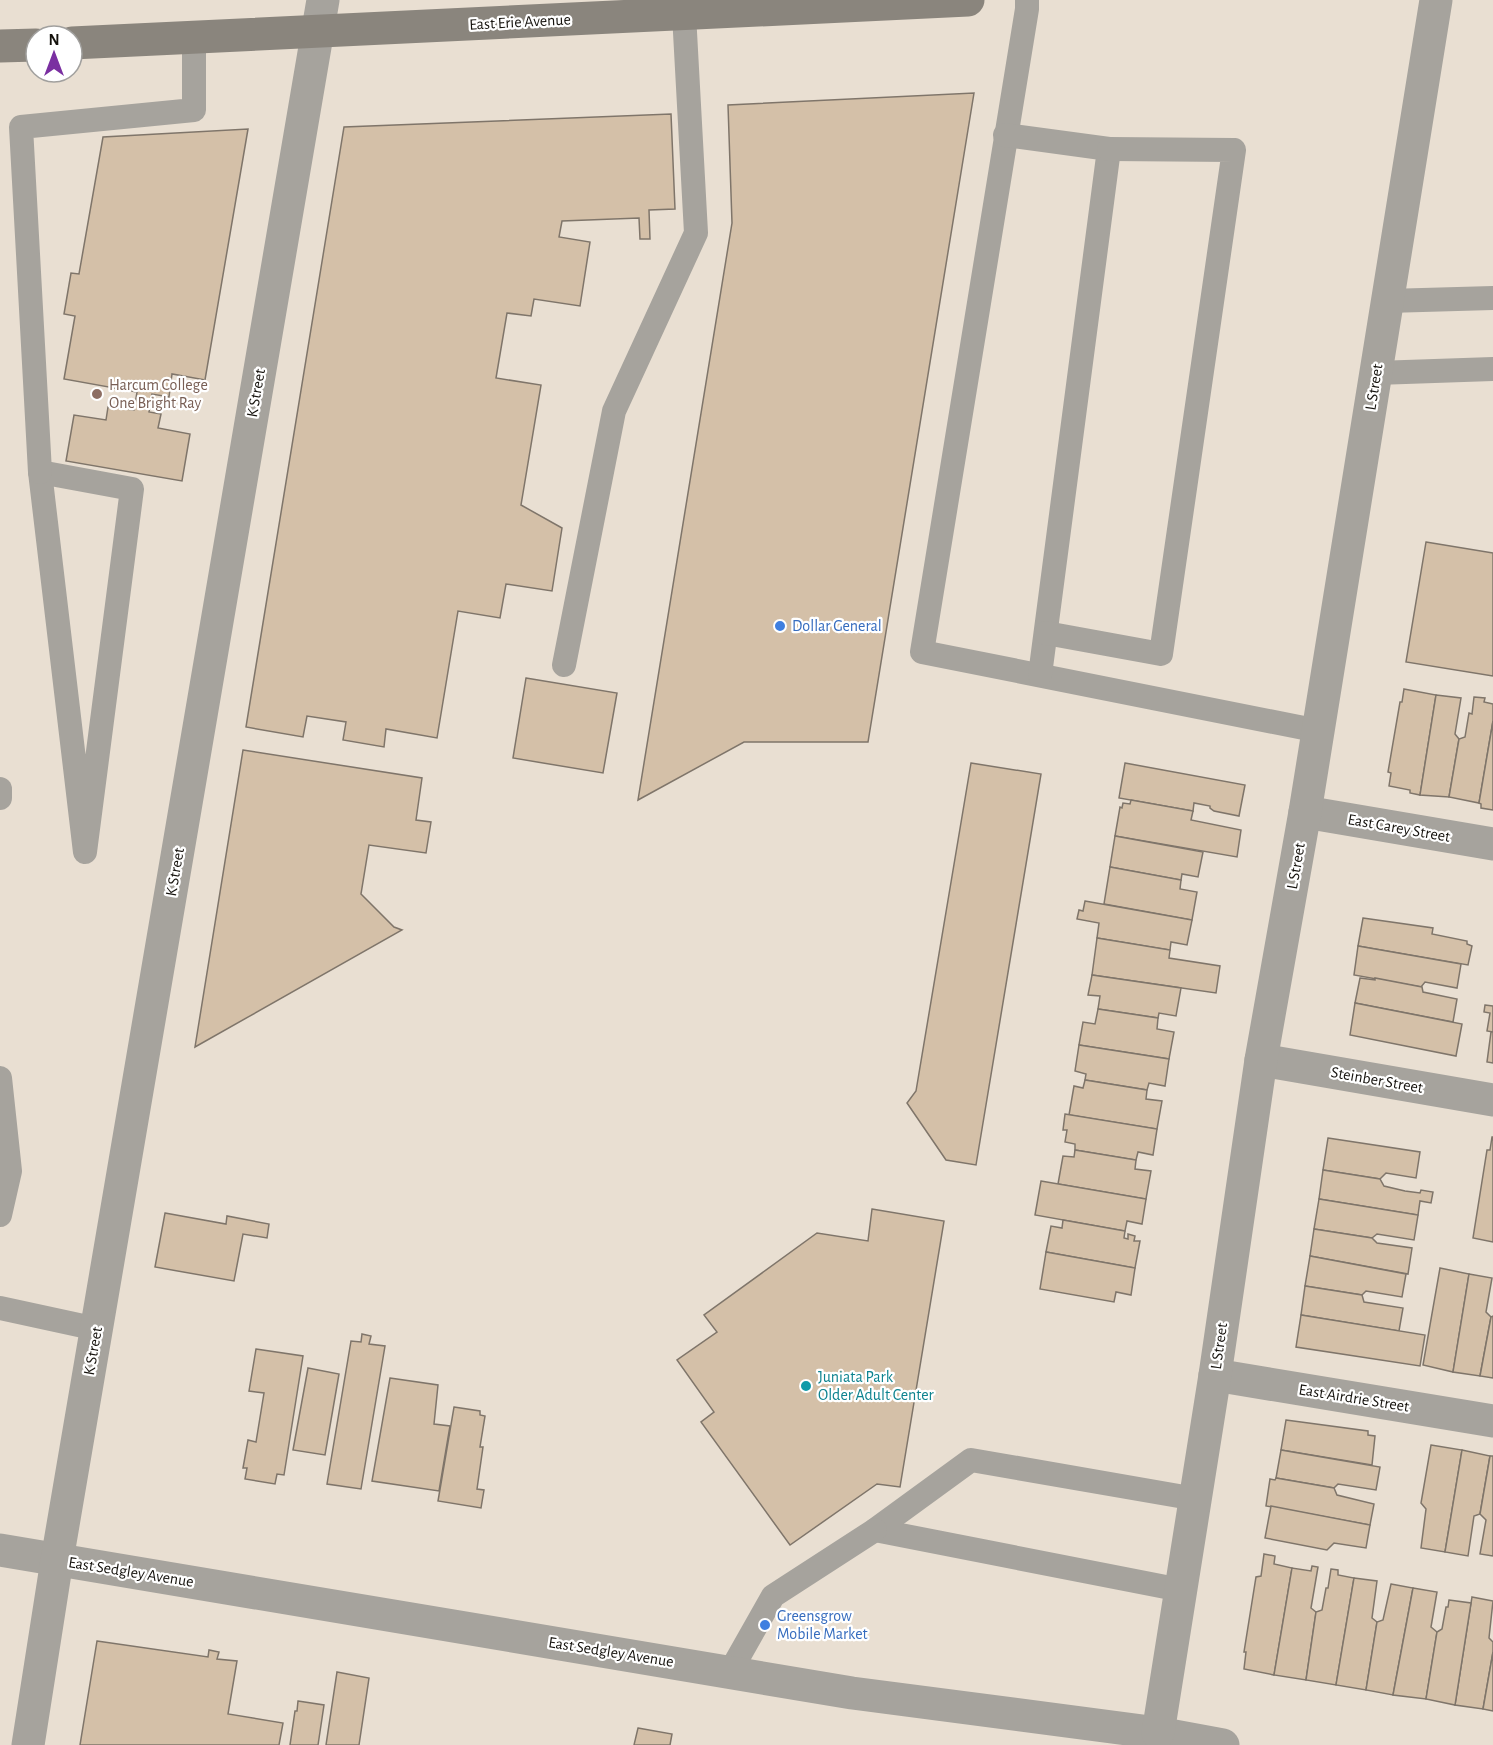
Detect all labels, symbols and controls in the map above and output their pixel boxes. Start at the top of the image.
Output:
street label: East Erie Avenue [469,11,571,33]
north arrow [24,24,84,84]
text: N [48,32,60,48]
street label: L Street [1362,363,1386,411]
street label: K Street [244,367,268,419]
place label: Harcum College One Bright Ray [109,377,208,412]
marker: Harcum College One Bright Ray [90,387,104,401]
place label: Dollar General [792,618,882,634]
marker: Dollar General [773,619,787,633]
street label: East Carey Street [1346,811,1451,846]
street label: L Street [1284,841,1308,891]
street label: K Street [163,846,187,898]
street label: Steinber Street [1330,1064,1424,1096]
street label: L Street [1208,1322,1230,1370]
street label: K Street [81,1325,105,1377]
place label: Juniata Park Older Adult Center [818,1369,935,1403]
marker: Juniata Park Older Adult Center [799,1379,813,1393]
street label: East Airdrie Street [1298,1381,1410,1415]
street label: East Sedgley Avenue [67,1554,195,1591]
place label: Greensgrow Mobile Market [777,1608,868,1642]
marker: Greensgrow Mobile Market [758,1618,772,1632]
street label: East Sedgley Avenue [547,1634,675,1671]

